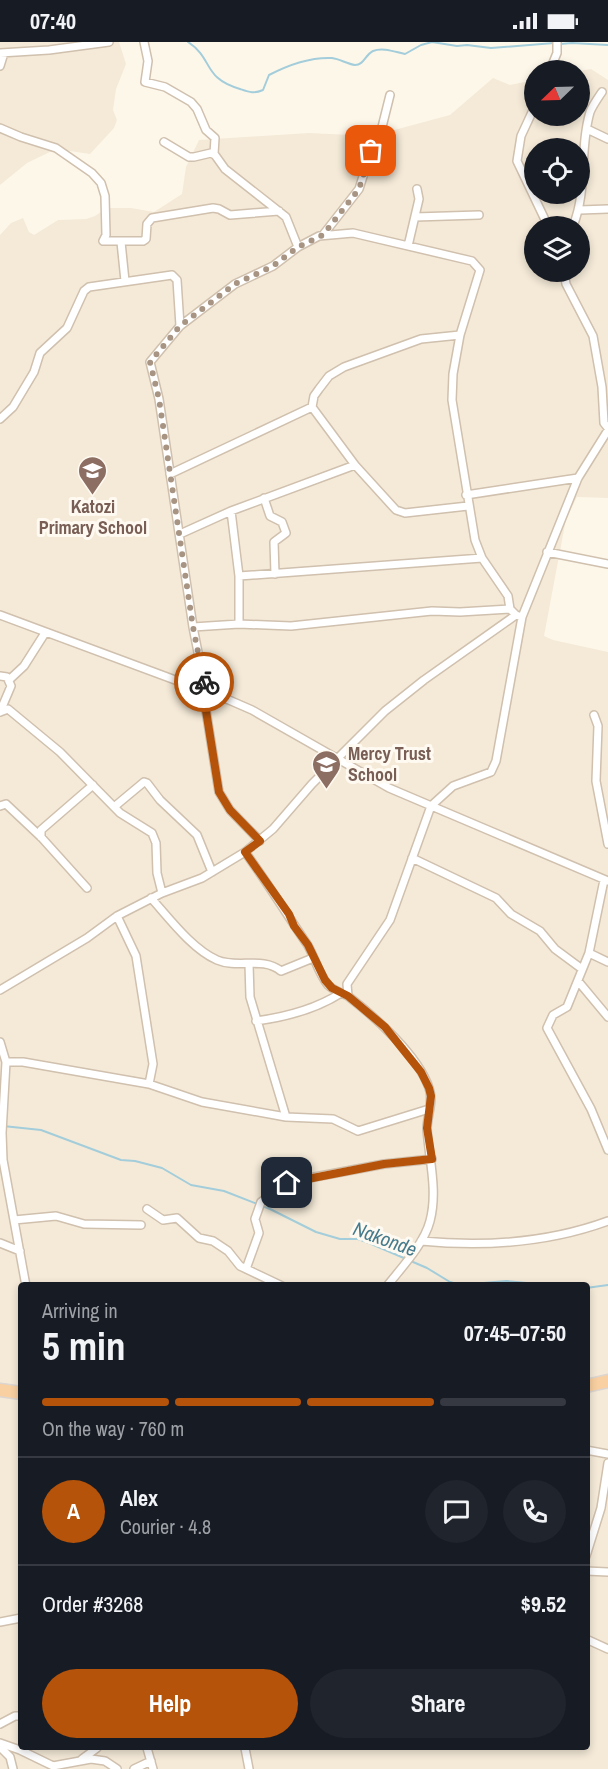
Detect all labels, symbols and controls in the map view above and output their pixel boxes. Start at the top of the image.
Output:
text: 07:40 [30,6,76,36]
north arrow [524,60,590,126]
map controls [524,60,590,282]
pin [345,125,396,176]
icon: bag [354,134,387,167]
button: locate [524,138,590,204]
button: layers [524,216,590,282]
school or university icon: Katozi Primary School [77,454,109,496]
place label: Katozi Primary School [39,494,147,540]
courier [174,652,234,712]
icon: bike [188,666,221,699]
place label: Mercy Trust School [348,741,431,787]
school or university icon: Mercy Trust School [311,748,343,790]
pin [261,1157,312,1208]
icon: home [270,1166,303,1199]
water label: Nakonde [350,1215,421,1262]
text: Arriving in [42,1297,118,1324]
text: 07:45–07:50 [464,1318,566,1348]
text: 5 min [42,1320,126,1372]
text: On the way · 760 m [42,1415,184,1442]
button: chat [425,1480,488,1543]
button: phone [503,1480,566,1543]
text: Alex [120,1483,158,1513]
text: A [67,1496,80,1526]
text: Courier · 4.8 [120,1513,211,1540]
text: Order #3268 [42,1589,143,1619]
text: $9.52 [521,1589,566,1619]
button: Help [42,1669,298,1738]
button: Share [310,1669,566,1738]

